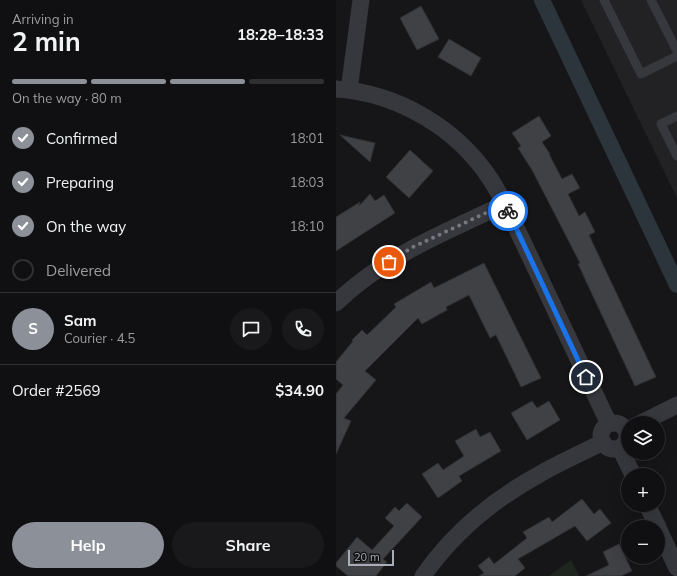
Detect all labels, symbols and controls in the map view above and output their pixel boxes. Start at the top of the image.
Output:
text: Arriving in [12,11,74,27]
text: 2 min [12,25,81,58]
text: 18:28–18:33 [237,25,324,44]
text: On the way · 80 m [12,90,122,106]
icon: check [12,127,34,149]
text: Confirmed [46,129,117,148]
text: 18:01 [290,130,324,146]
icon: check [12,171,34,193]
text: Preparing [46,173,114,192]
text: 18:03 [290,174,324,190]
courier [488,191,528,231]
icon: bike [497,200,519,222]
icon: check [12,215,34,237]
text: On the way [46,217,126,236]
text: 18:10 [290,218,324,234]
pin [372,245,406,279]
icon: bag [378,251,400,273]
text: Delivered [46,261,111,280]
button: chat [230,308,272,350]
button: phone [282,308,324,350]
text: Sam [64,311,96,330]
text: S [28,319,38,338]
text: Courier · 4.5 [64,330,135,346]
pin [569,360,603,394]
icon: home [575,366,597,388]
text: Order #2569 [12,381,100,400]
text: $34.90 [275,381,324,400]
map controls [621,416,665,564]
button: layers [621,416,665,460]
button: + [621,468,665,512]
button: − [621,520,665,564]
button: Help [12,522,164,568]
button: Share [172,522,324,568]
scale bar [348,548,394,567]
text: 20 m [354,550,380,564]

